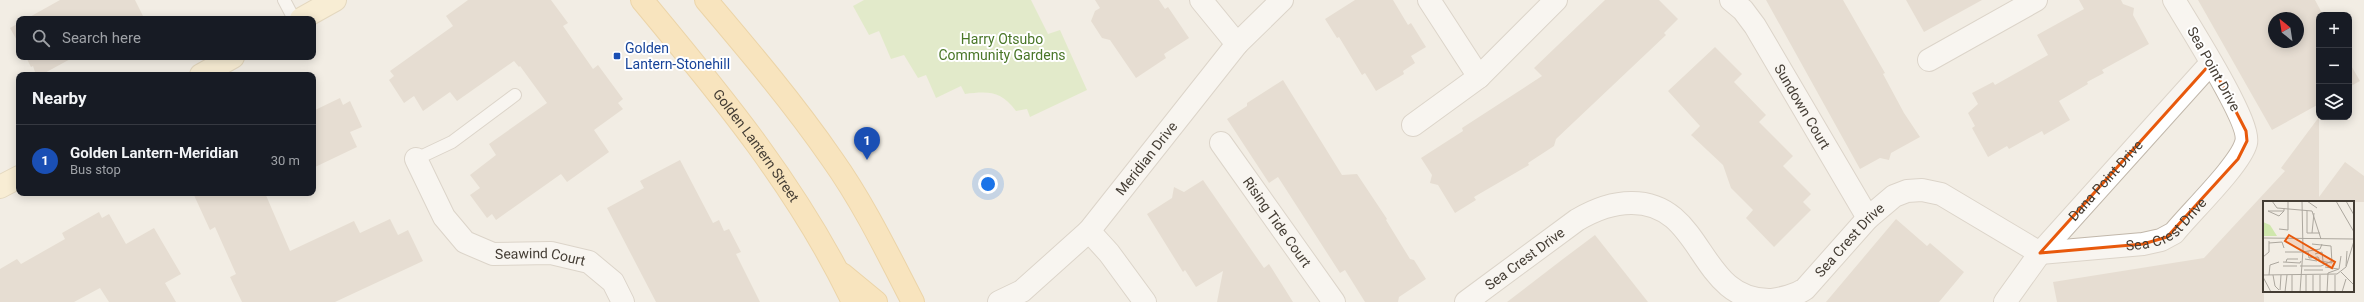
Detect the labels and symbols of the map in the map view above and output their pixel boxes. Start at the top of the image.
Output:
north arrow [2268,12,2304,48]
street label: Sea Point Drive [2184,24,2244,114]
park label: Harry Otsubo Community Gardens [938,31,1066,63]
place label: Golden Lantern-Stonehill [625,40,730,72]
marker: Golden Lantern-Stonehill [612,51,622,61]
street label: Sundown Court [1771,61,1834,152]
street label: Golden Lantern Street [710,86,803,205]
street label: Meridian Drive [1112,118,1180,198]
pin: 1 [854,127,880,160]
street label: Dana Point Drive [2065,137,2146,224]
your location [978,174,998,194]
street label: Rising Tide Court [1240,174,1315,270]
street label: Sea Crest Drive [2125,195,2210,253]
street label: Sea Crest Drive [1812,200,1887,280]
inset map [2263,201,2354,292]
street label: Sea Crest Drive [1482,224,1568,293]
street label: Seawind Court [495,245,587,269]

